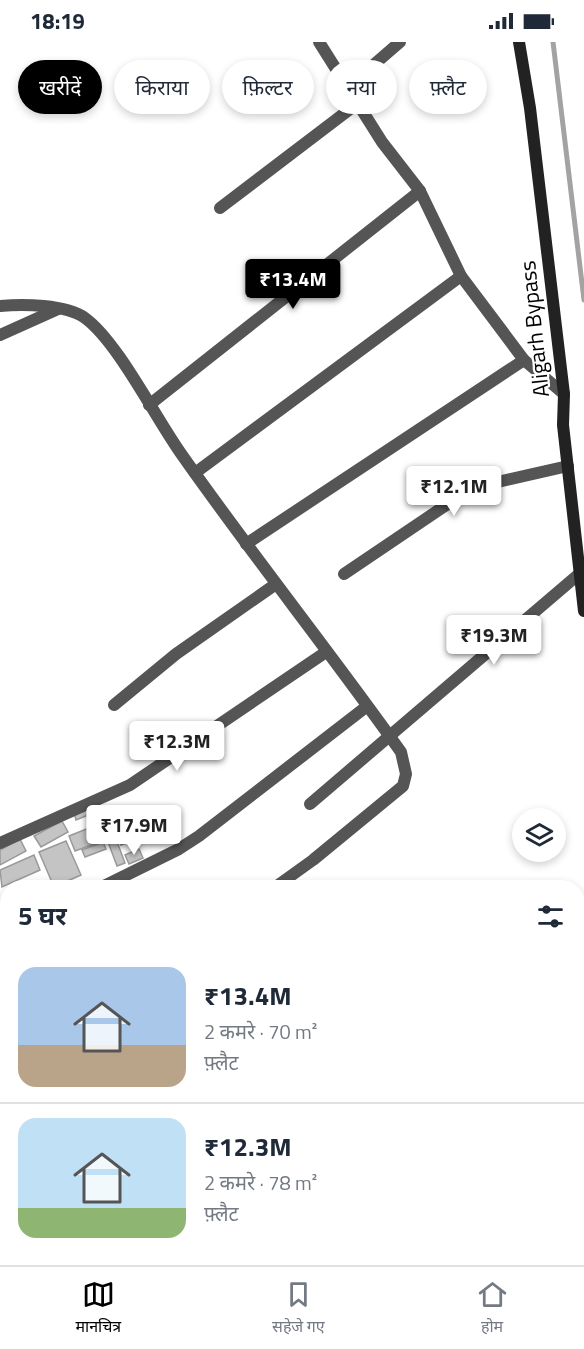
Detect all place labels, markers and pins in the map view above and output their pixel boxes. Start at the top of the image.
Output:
pin: ₹13.4M [244,259,342,310]
pin: ₹12.1M [405,466,503,517]
pin: ₹19.3M [445,615,543,666]
pin: ₹12.3M [128,721,226,772]
pin: ₹17.9M [85,805,183,856]

